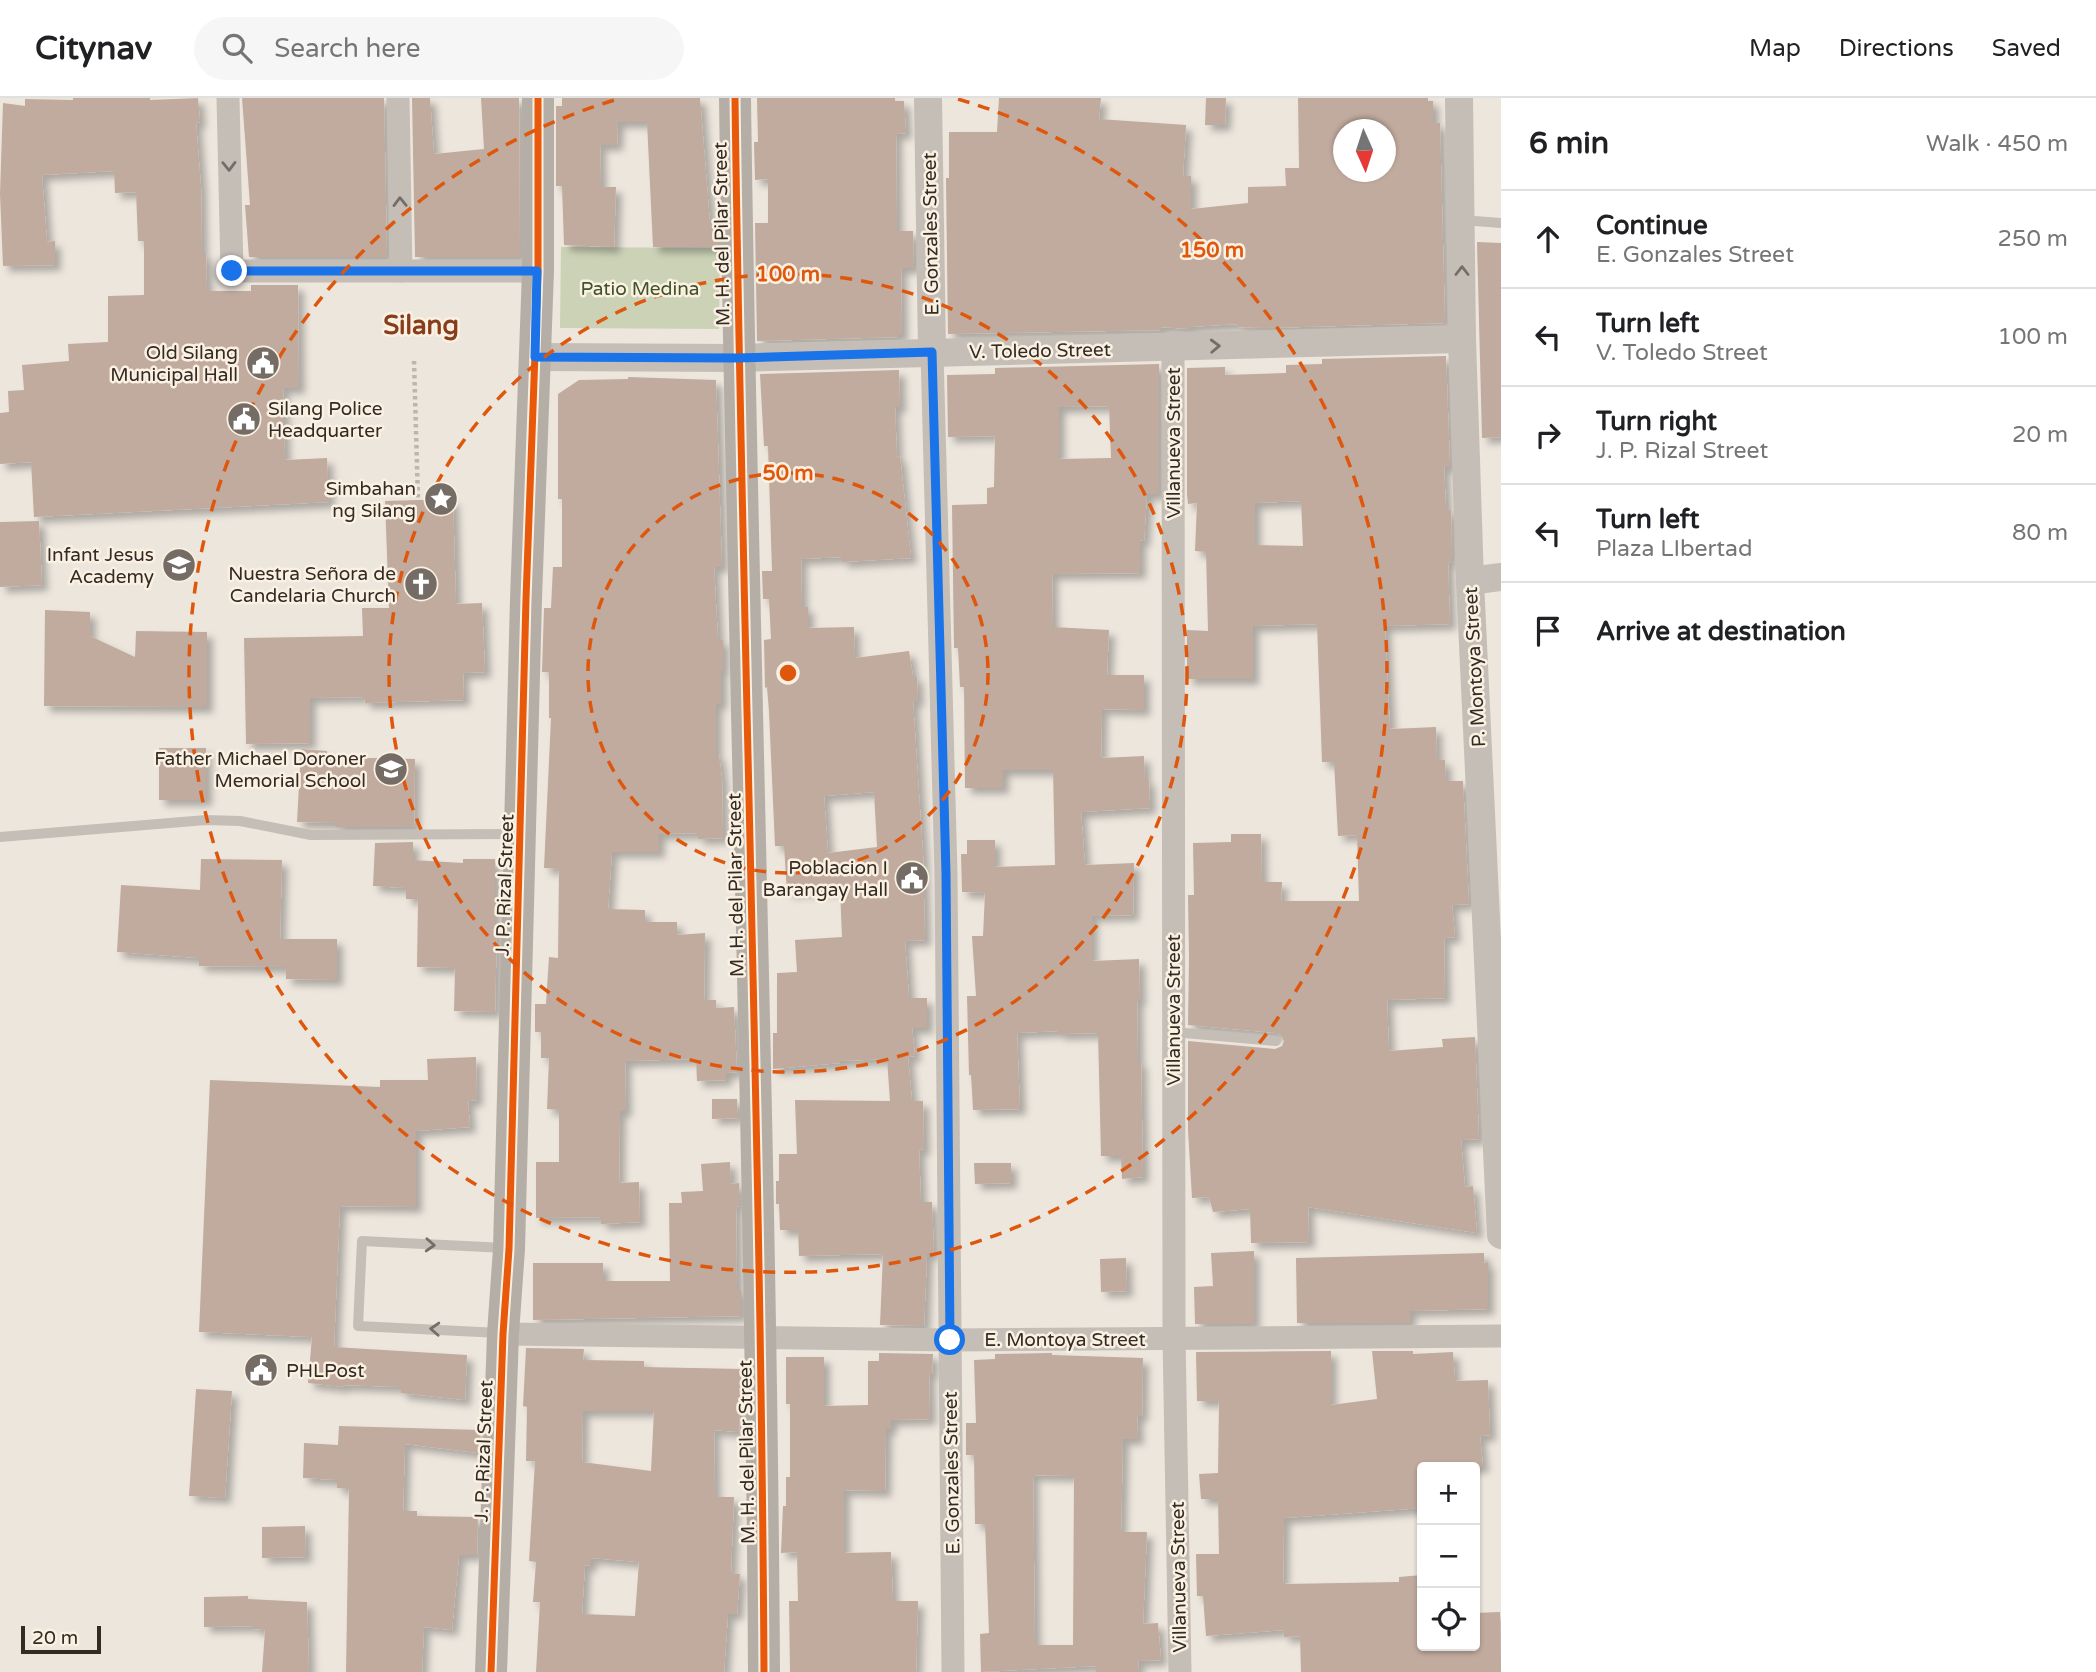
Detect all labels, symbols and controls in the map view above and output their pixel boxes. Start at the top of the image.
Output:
search box [194,17,684,80]
text: Citynav [35,29,152,68]
icon: search [218,29,256,67]
text: Search here [274,33,420,64]
text: Map [1749,34,1801,63]
text: Directions [1839,34,1954,63]
text: Saved [1992,34,2061,63]
north arrow [1333,119,1396,182]
text: 6 min [1529,125,1609,162]
text: Walk · 450 m [1926,130,2068,158]
street label: M. H. del Pilar Street [709,142,735,326]
street label: E. Gonzales Street [919,152,943,316]
one-way arrow [222,161,237,172]
one-way arrow [392,197,407,208]
text: Continue [1596,210,1708,241]
icon: ahead [1529,220,1567,258]
text: 250 m [1998,225,2068,253]
text: 150 m [1180,238,1244,263]
text: E. Gonzales Street [1596,241,1794,269]
route end [216,255,247,286]
text: 100 m [756,262,820,287]
one-way arrow [1454,265,1470,276]
park label: Patio Medina [580,278,700,300]
text: Turn left [1596,308,1699,339]
district label: Silang [383,310,459,341]
icon: left [1529,318,1567,356]
text: 100 m [1998,323,2068,351]
street label: V. Toledo Street [969,339,1111,363]
one-way arrow [1210,339,1221,354]
text: V. Toledo Street [1596,339,1768,367]
place label: Old Silang Municipal Hall [110,342,238,386]
public building icon: Old Silang Municipal Hall [244,344,282,382]
street label: Villanueva Street [1163,367,1185,519]
place label: Silang Police Headquarter [268,398,383,442]
public building icon: Silang Police Headquarter [225,400,263,438]
text: Turn right [1596,406,1717,437]
icon: right [1529,416,1567,454]
text: 20 m [2012,421,2068,449]
text: J. P. Rizal Street [1596,437,1768,465]
text: 50 m [762,461,814,486]
place label: Simbahan ng Silang [326,478,416,522]
place icon: Simbahan ng Silang [422,480,460,518]
text: Turn left [1596,504,1699,535]
icon: left [1529,514,1567,552]
text: 80 m [2012,519,2068,547]
text: Plaza LIbertad [1596,535,1752,563]
place label: Infant Jesus Academy [47,544,154,588]
school or university icon: Infant Jesus Academy [160,546,198,584]
place label: Nuestra Señora de Candelaria Church [228,563,396,607]
church icon: Nuestra Señora de Candelaria Church [402,565,440,603]
street label: P. Montoya Street [1460,586,1490,748]
icon: arrive [1529,612,1567,650]
text: Arrive at destination [1596,616,1846,647]
centre of rings [776,661,800,685]
place label: Father Michael Doroner Memorial School [154,748,367,792]
school or university icon: Father Michael Doroner Memorial School [372,750,410,788]
street label: M. H. del Pilar Street [723,793,749,977]
street label: J. P. Rizal Street [492,814,518,957]
place label: Poblacion I Barangay Hall [763,857,888,901]
public building icon: Poblacion I Barangay Hall [893,859,931,897]
street label: Villanueva Street [1163,934,1185,1086]
one-way arrow [425,1237,436,1252]
one-way arrow [429,1322,440,1337]
route start [934,1324,965,1355]
street label: E. Montoya Street [984,1329,1146,1351]
public building icon: PHLPost [242,1351,280,1389]
place label: PHLPost [286,1360,364,1382]
street label: M. H. del Pilar Street [734,1360,760,1544]
street label: J. P. Rizal Street [471,1380,497,1523]
street label: E. Gonzales Street [940,1391,964,1555]
map controls [1417,1462,1480,1651]
button: + [1417,1462,1480,1525]
street label: Villanueva Street [1167,1501,1191,1653]
button: − [1417,1525,1480,1588]
button: locate [1417,1588,1480,1651]
scale bar [21,1623,102,1655]
text: 20 m [32,1627,78,1649]

